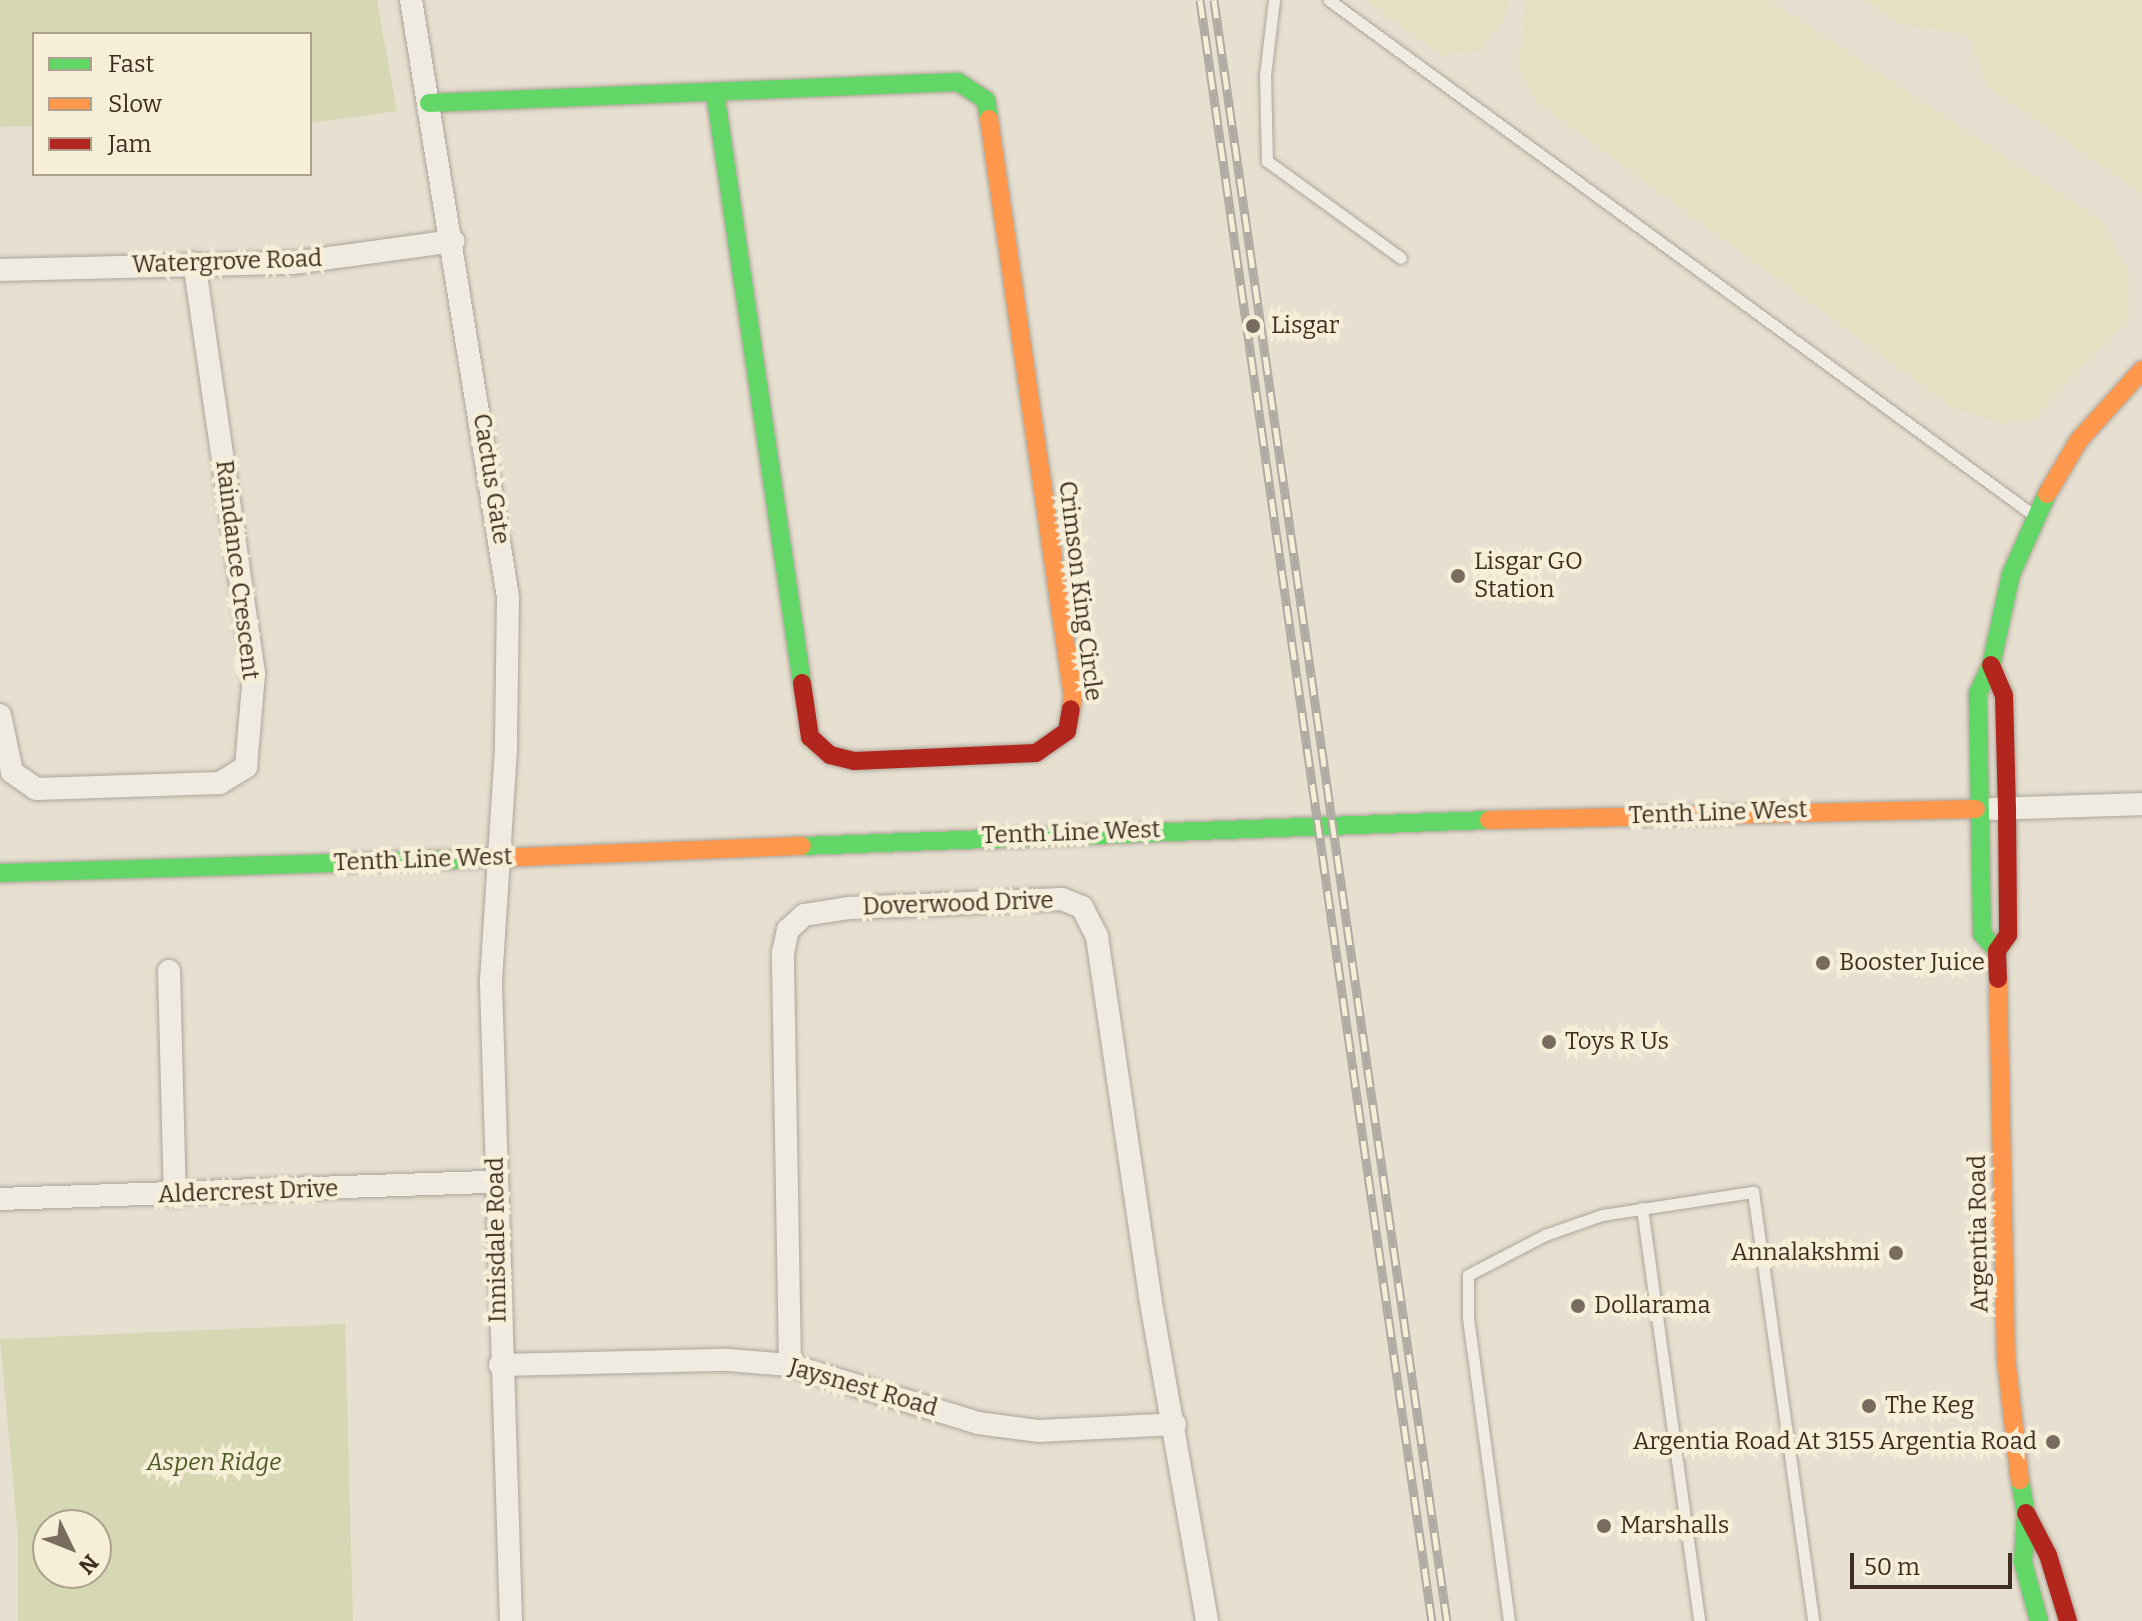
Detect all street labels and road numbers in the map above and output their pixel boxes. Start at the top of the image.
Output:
street label: Watergrove Road [131,244,323,280]
street label: Cactus Gate [466,412,516,546]
street label: Raindance Crescent [209,458,265,682]
street label: Crimson King Circle [1052,479,1108,703]
street label: Tenth Line West [1628,795,1808,831]
street label: Tenth Line West [981,815,1161,851]
street label: Tenth Line West [333,842,513,878]
street label: Doverwood Drive [862,886,1054,922]
street label: Argentia Road [1963,1155,1995,1313]
street label: Innisdale Road [481,1157,513,1323]
street label: Aldercrest Drive [157,1174,339,1210]
street label: Jaysnest Road [785,1353,941,1423]

